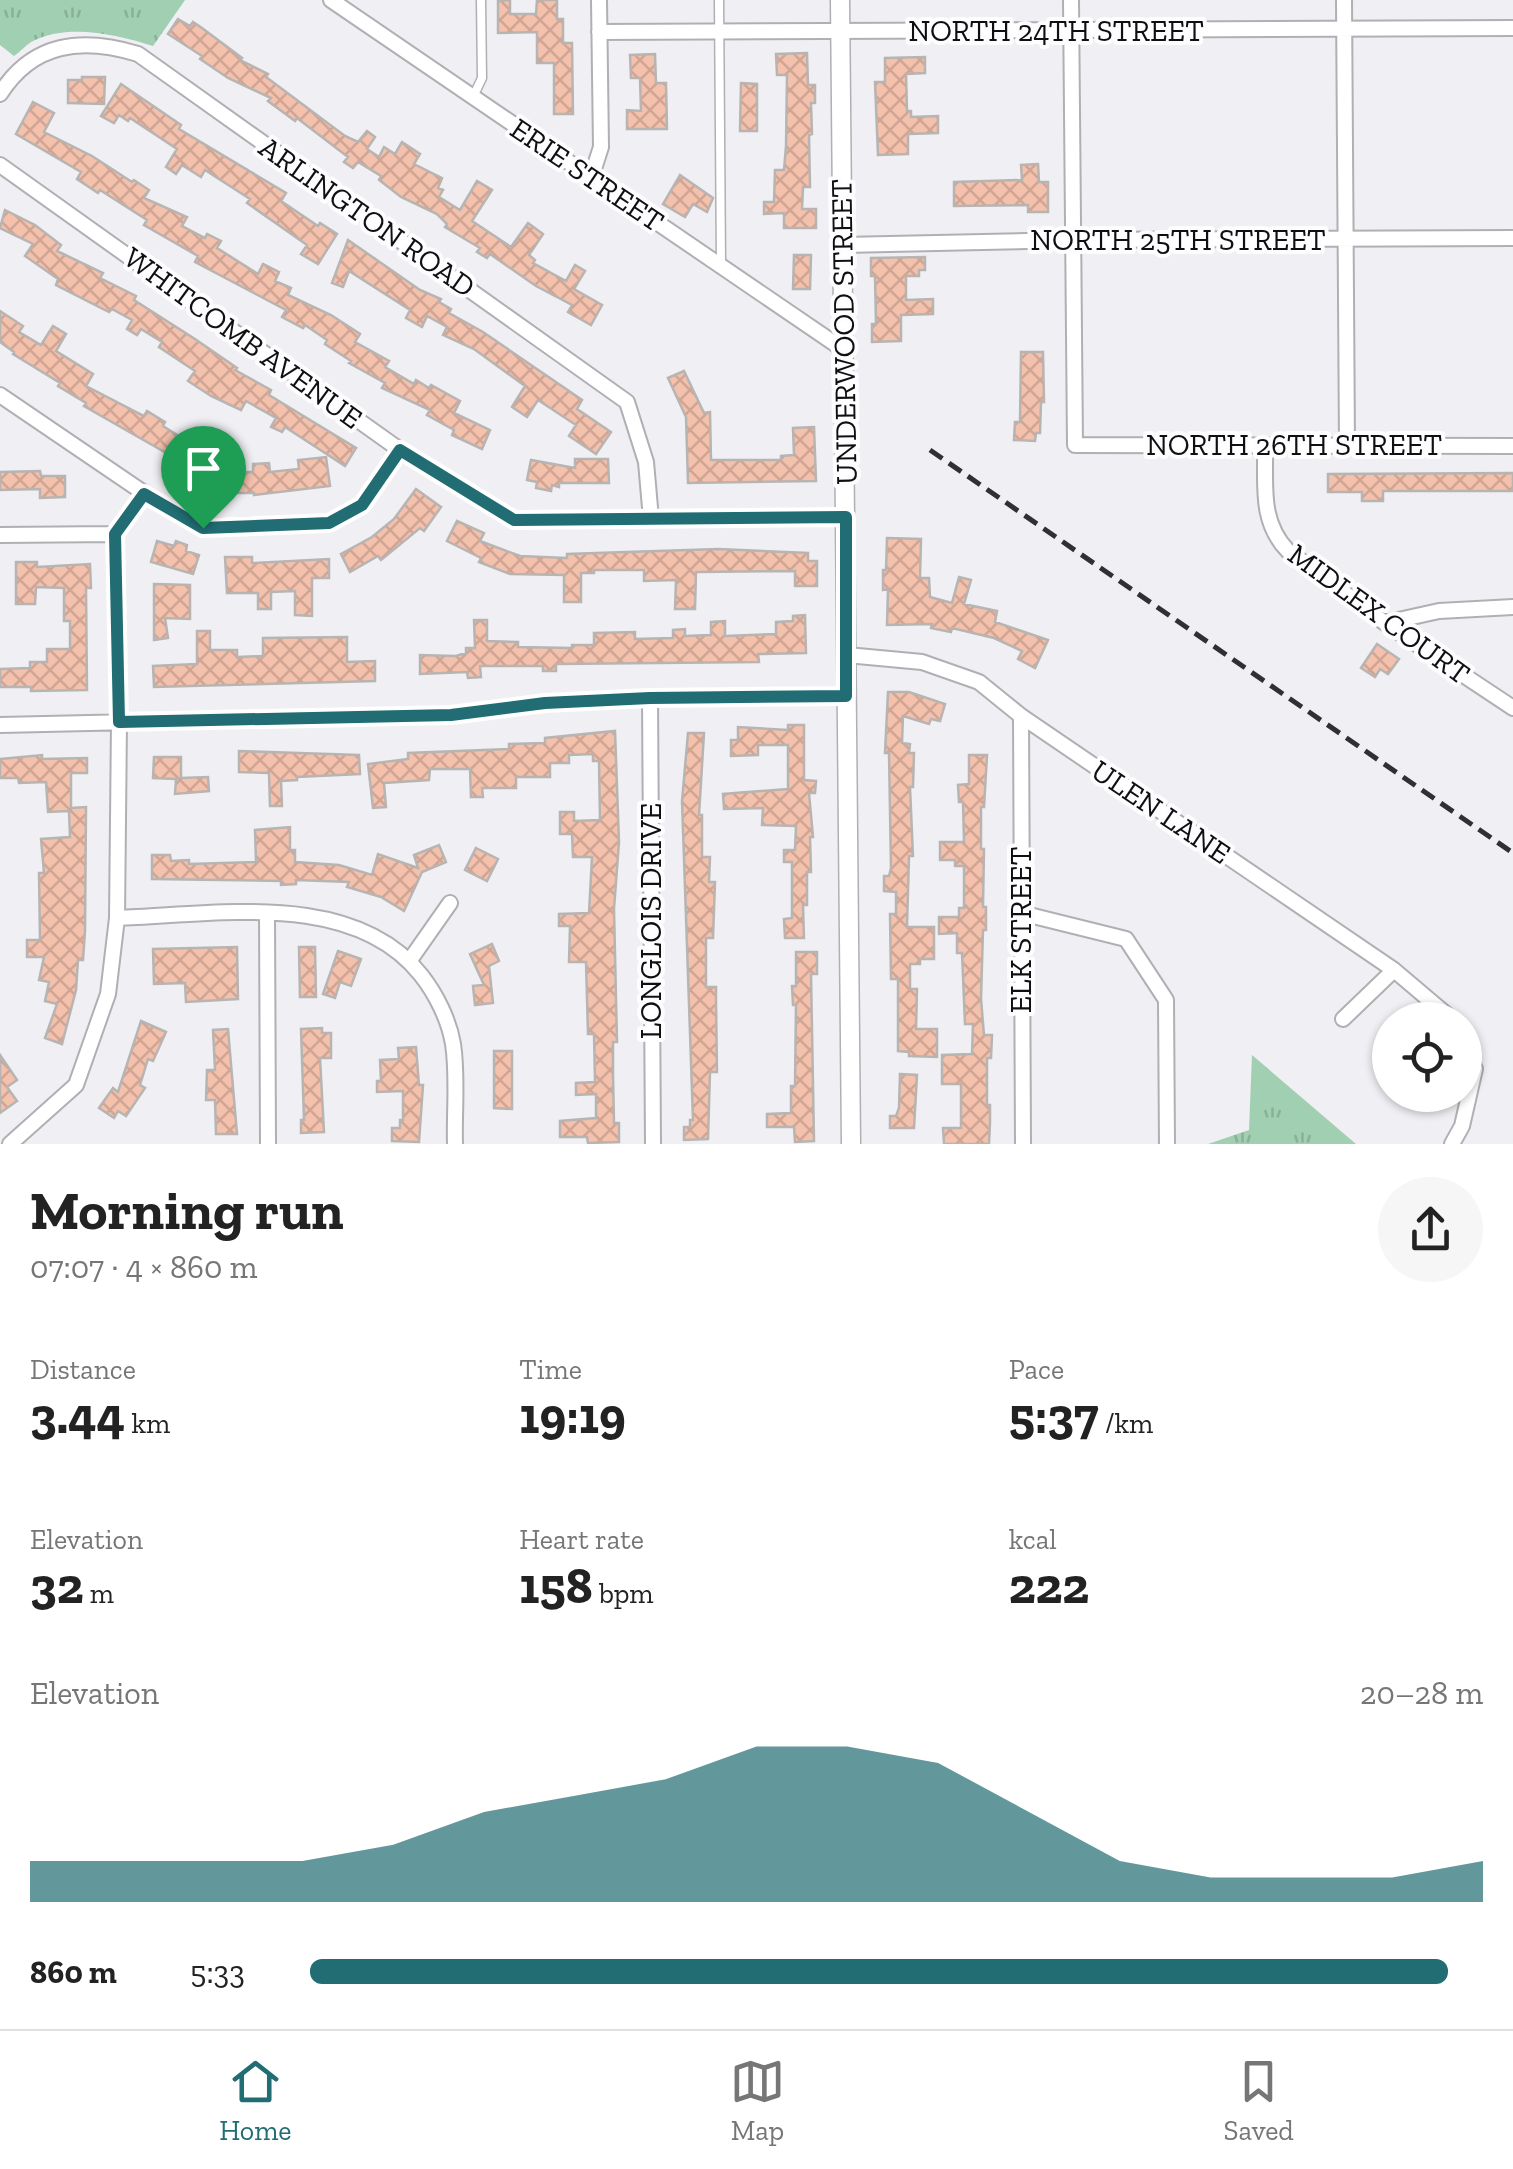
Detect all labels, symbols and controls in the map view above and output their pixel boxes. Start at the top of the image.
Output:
street label: NORTH 24TH STREET [908,13,1204,49]
street label: ERIE STREET [503,111,671,239]
street label: ARLINGTON ROAD [252,129,482,305]
street label: UNDERWOOD STREET [823,179,865,485]
street label: NORTH 25TH STREET [1030,222,1326,258]
street label: WHITCOMB AVENUE [117,239,369,437]
pin [161,426,246,529]
street label: NORTH 26TH STREET [1146,427,1442,463]
icon: arrive [176,441,231,496]
street label: MIDLEX COURT [1281,536,1477,692]
street label: ULEN LANE [1085,752,1237,872]
street label: LONGLOIS DRIVE [633,803,669,1039]
street label: ELK STREET [1003,847,1039,1013]
map controls [1372,1002,1482,1112]
button: locate [1372,1002,1482,1112]
text: Morning run [30,1177,344,1243]
button: share [1378,1177,1483,1282]
text: 07:07 · 4 × 860 m [30,1248,257,1286]
text: Distance [30,1353,136,1386]
text: Time [519,1353,582,1386]
text: Pace [1009,1353,1064,1386]
text: 3.44 [30,1386,125,1446]
text: 19:19 [519,1386,626,1446]
text: 5:37 [1009,1386,1099,1446]
text: km [125,1407,170,1440]
text: /km [1099,1407,1153,1440]
text: Elevation [30,1523,143,1556]
text: Heart rate [519,1523,644,1556]
text: kcal [1009,1523,1057,1556]
text: 32 [30,1556,84,1616]
text: 158 [519,1556,593,1616]
text: 222 [1009,1556,1089,1616]
text: m [84,1577,114,1610]
text: bpm [593,1577,653,1610]
text: Elevation [30,1674,159,1712]
text: 20–28 m [1360,1674,1483,1712]
text: 860 m [30,1953,117,1991]
text: 5:33 [190,1953,245,1991]
tab: Home [219,2054,291,2147]
tab: Map [730,2054,785,2147]
tab: Saved [1224,2054,1294,2147]

